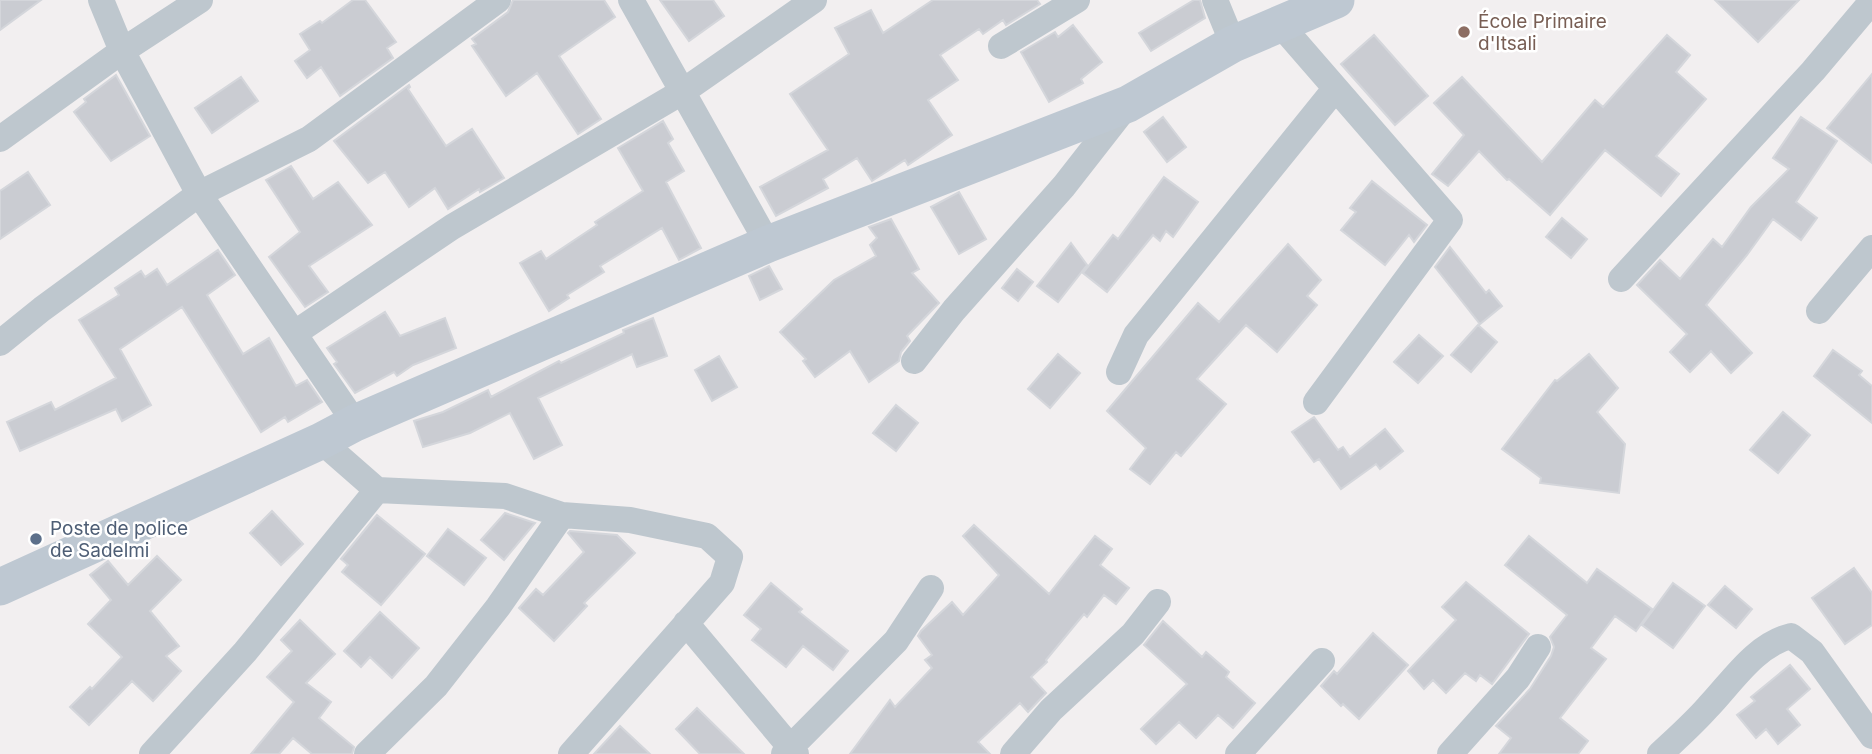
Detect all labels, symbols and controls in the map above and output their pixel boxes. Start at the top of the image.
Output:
place label: École Primaire d'Itsali [1478,9,1607,55]
marker: École Primaire d'Itsali [1456,24,1472,40]
place label: Poste de police de Sadelmi [50,517,188,562]
marker: Poste de police de Sadelmi [28,531,44,547]

